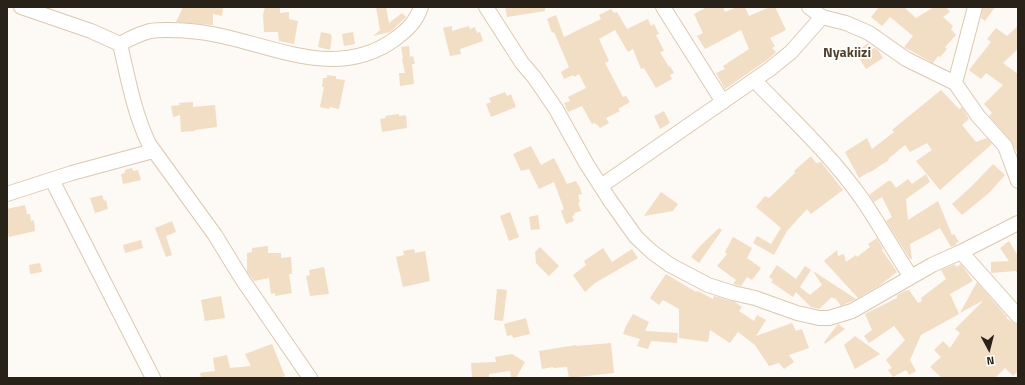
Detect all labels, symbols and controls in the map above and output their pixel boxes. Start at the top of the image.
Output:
district label: Nyakiizi [823,46,871,62]
north arrow [969,329,1009,369]
text: N [986,353,995,369]

